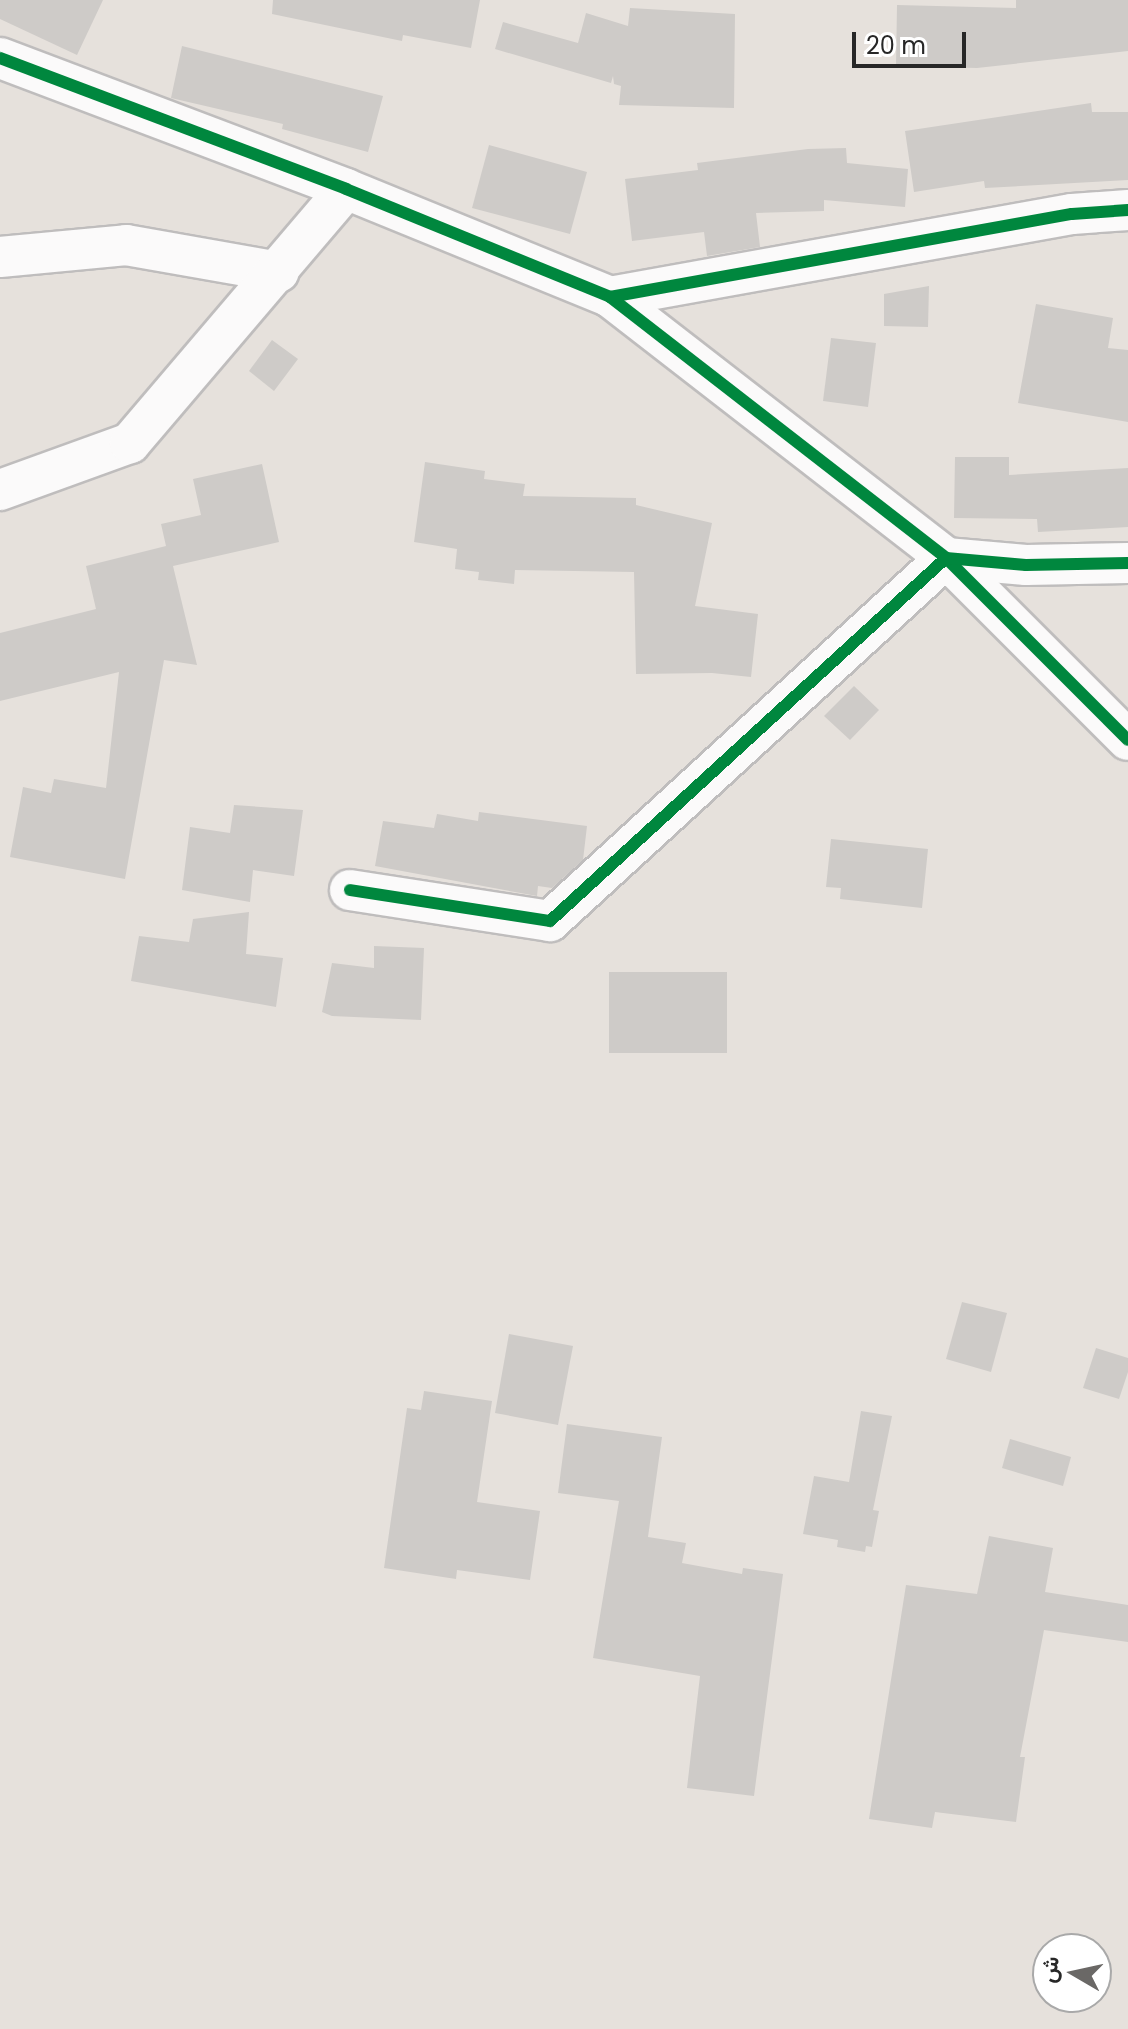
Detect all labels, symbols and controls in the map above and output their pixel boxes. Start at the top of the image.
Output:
scale bar [856,16,970,66]
text: 20 m [866,29,926,62]
north arrow [1032,1933,1112,2013]
text: ش [1032,1954,1067,1985]

